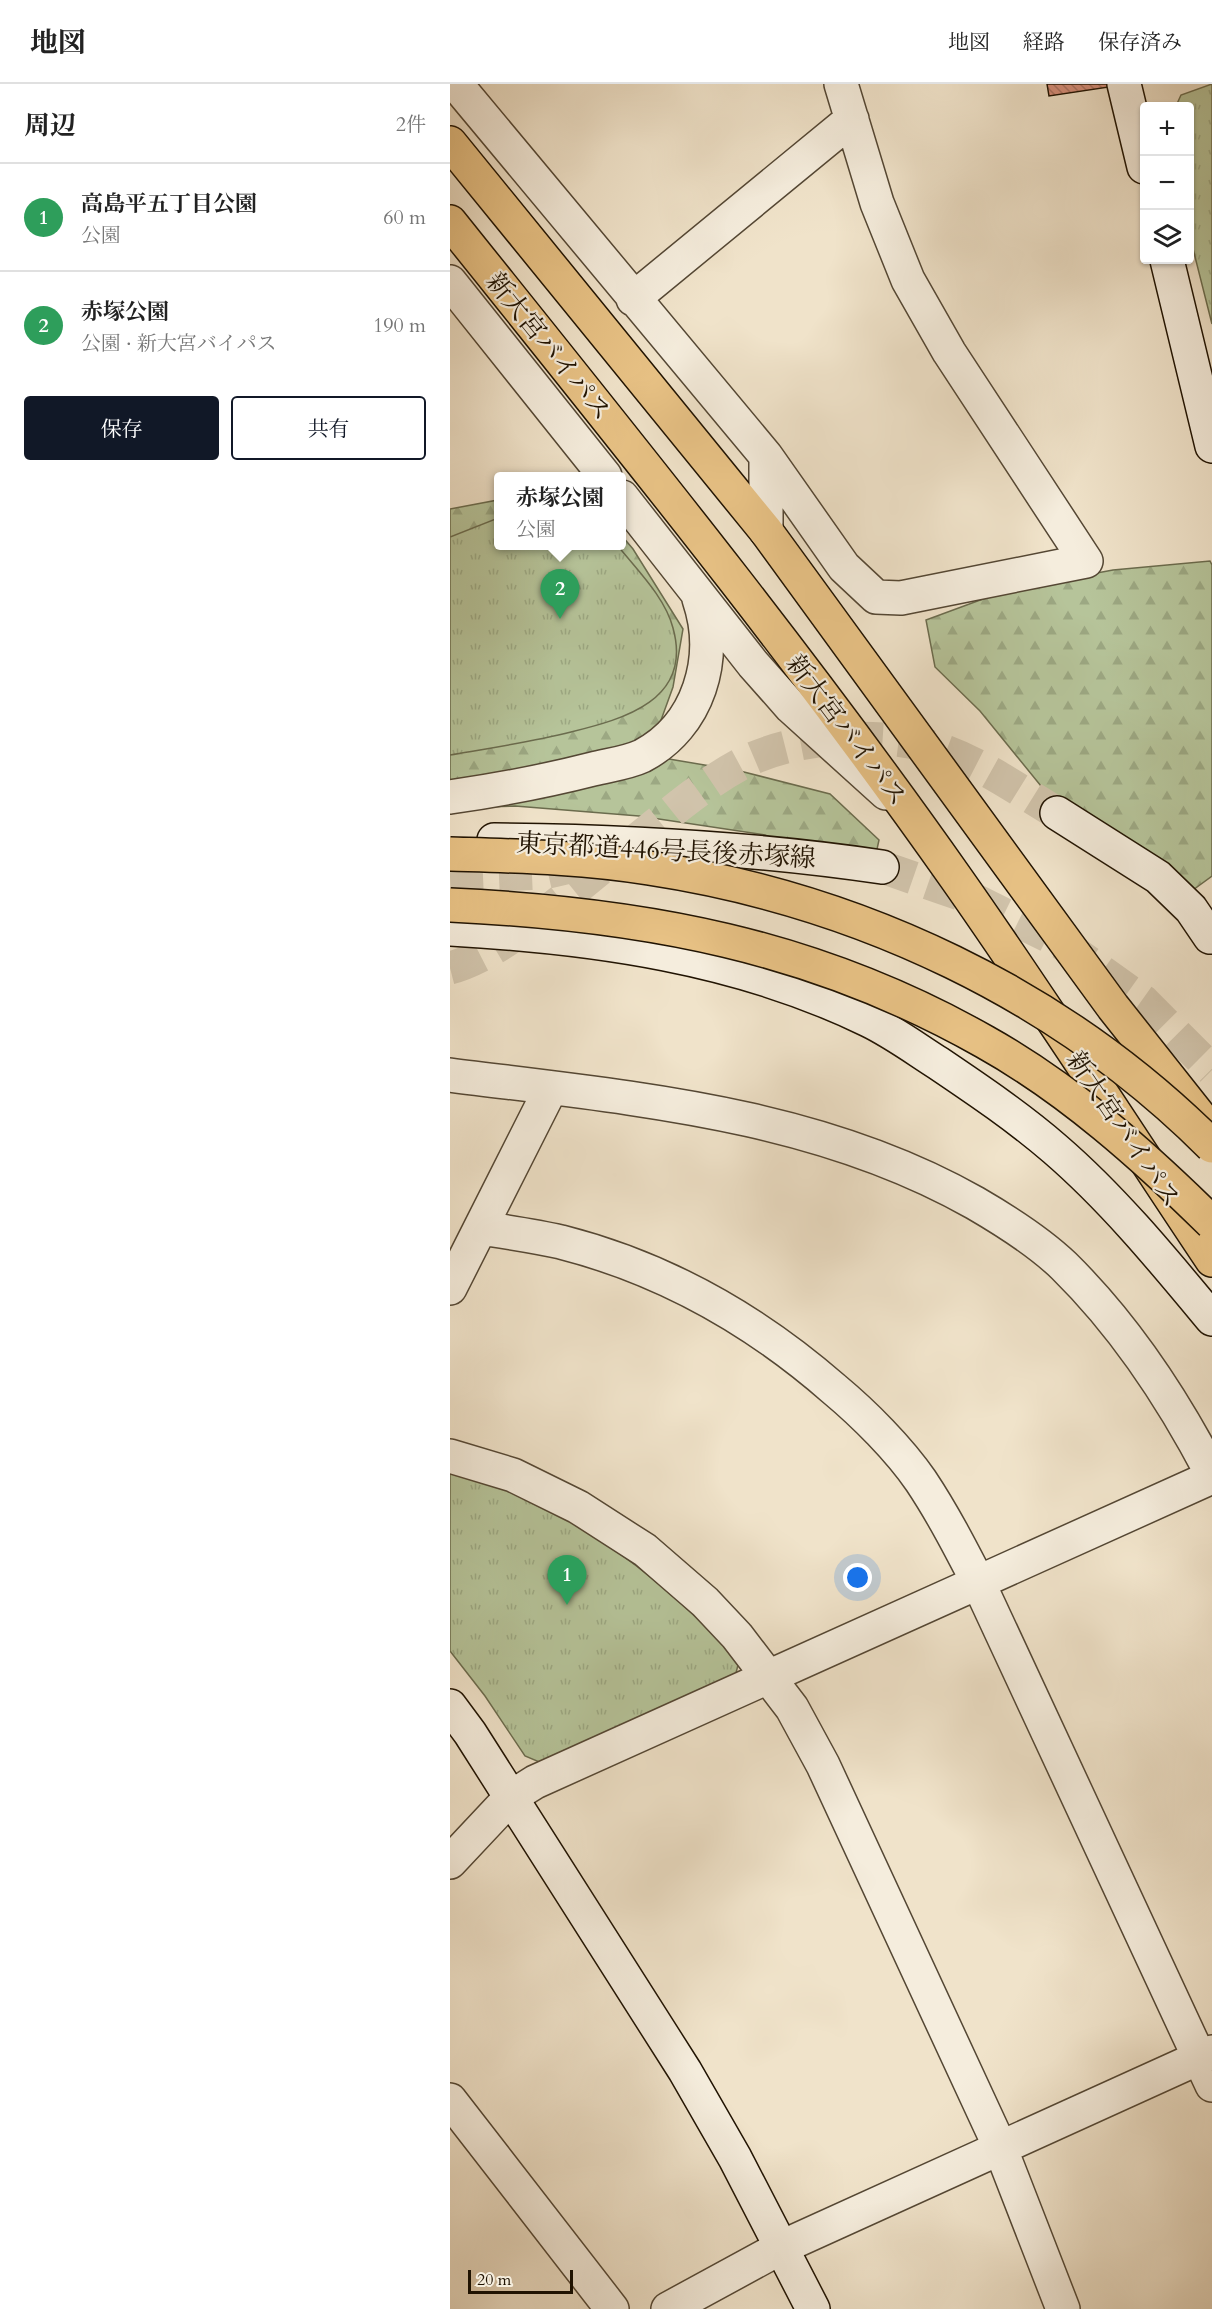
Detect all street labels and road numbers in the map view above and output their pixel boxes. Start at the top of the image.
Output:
street label: 新大宮バイパス [478,265,619,428]
street label: 新大宮バイパス [778,647,915,813]
street label: 東京都道446号長後赤塚線 [515,825,817,876]
street label: 新大宮バイパス [1058,1044,1189,1214]

